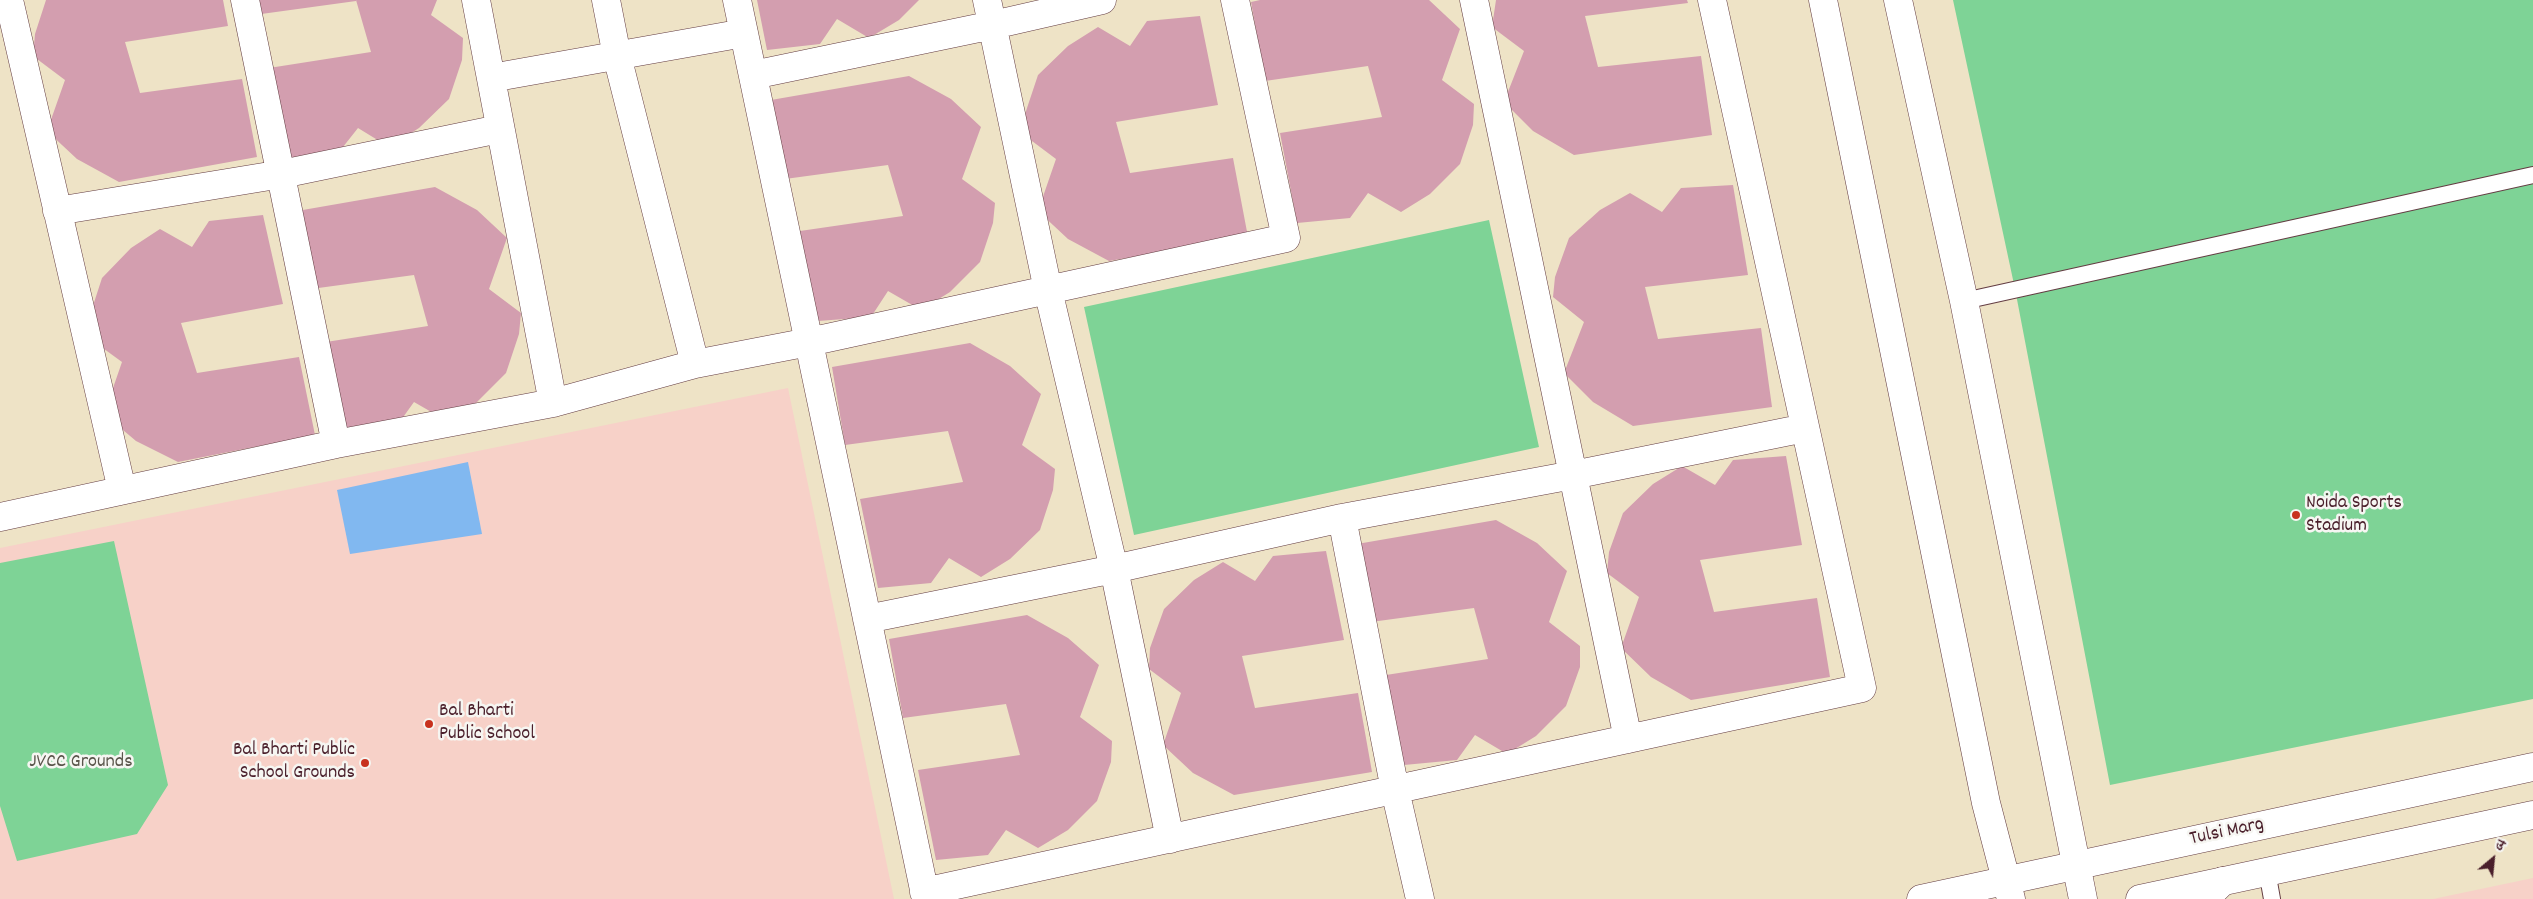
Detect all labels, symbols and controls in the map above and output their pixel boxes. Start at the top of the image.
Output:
place label: Noida Sports Stadium [2306,492,2402,539]
marker: Noida Sports Stadium [2290,509,2302,521]
place label: Bal Bharti Public School [439,700,535,747]
marker: Bal Bharti Public School [423,718,435,730]
place label: Bal Bharti Public School Grounds [233,739,355,786]
park label: JVCC Grounds [29,751,133,775]
marker: Bal Bharti Public School Grounds [359,757,371,769]
street label: Tulsi Marg [2188,813,2266,853]
north arrow [2468,834,2518,884]
text: उ [2492,835,2508,856]

